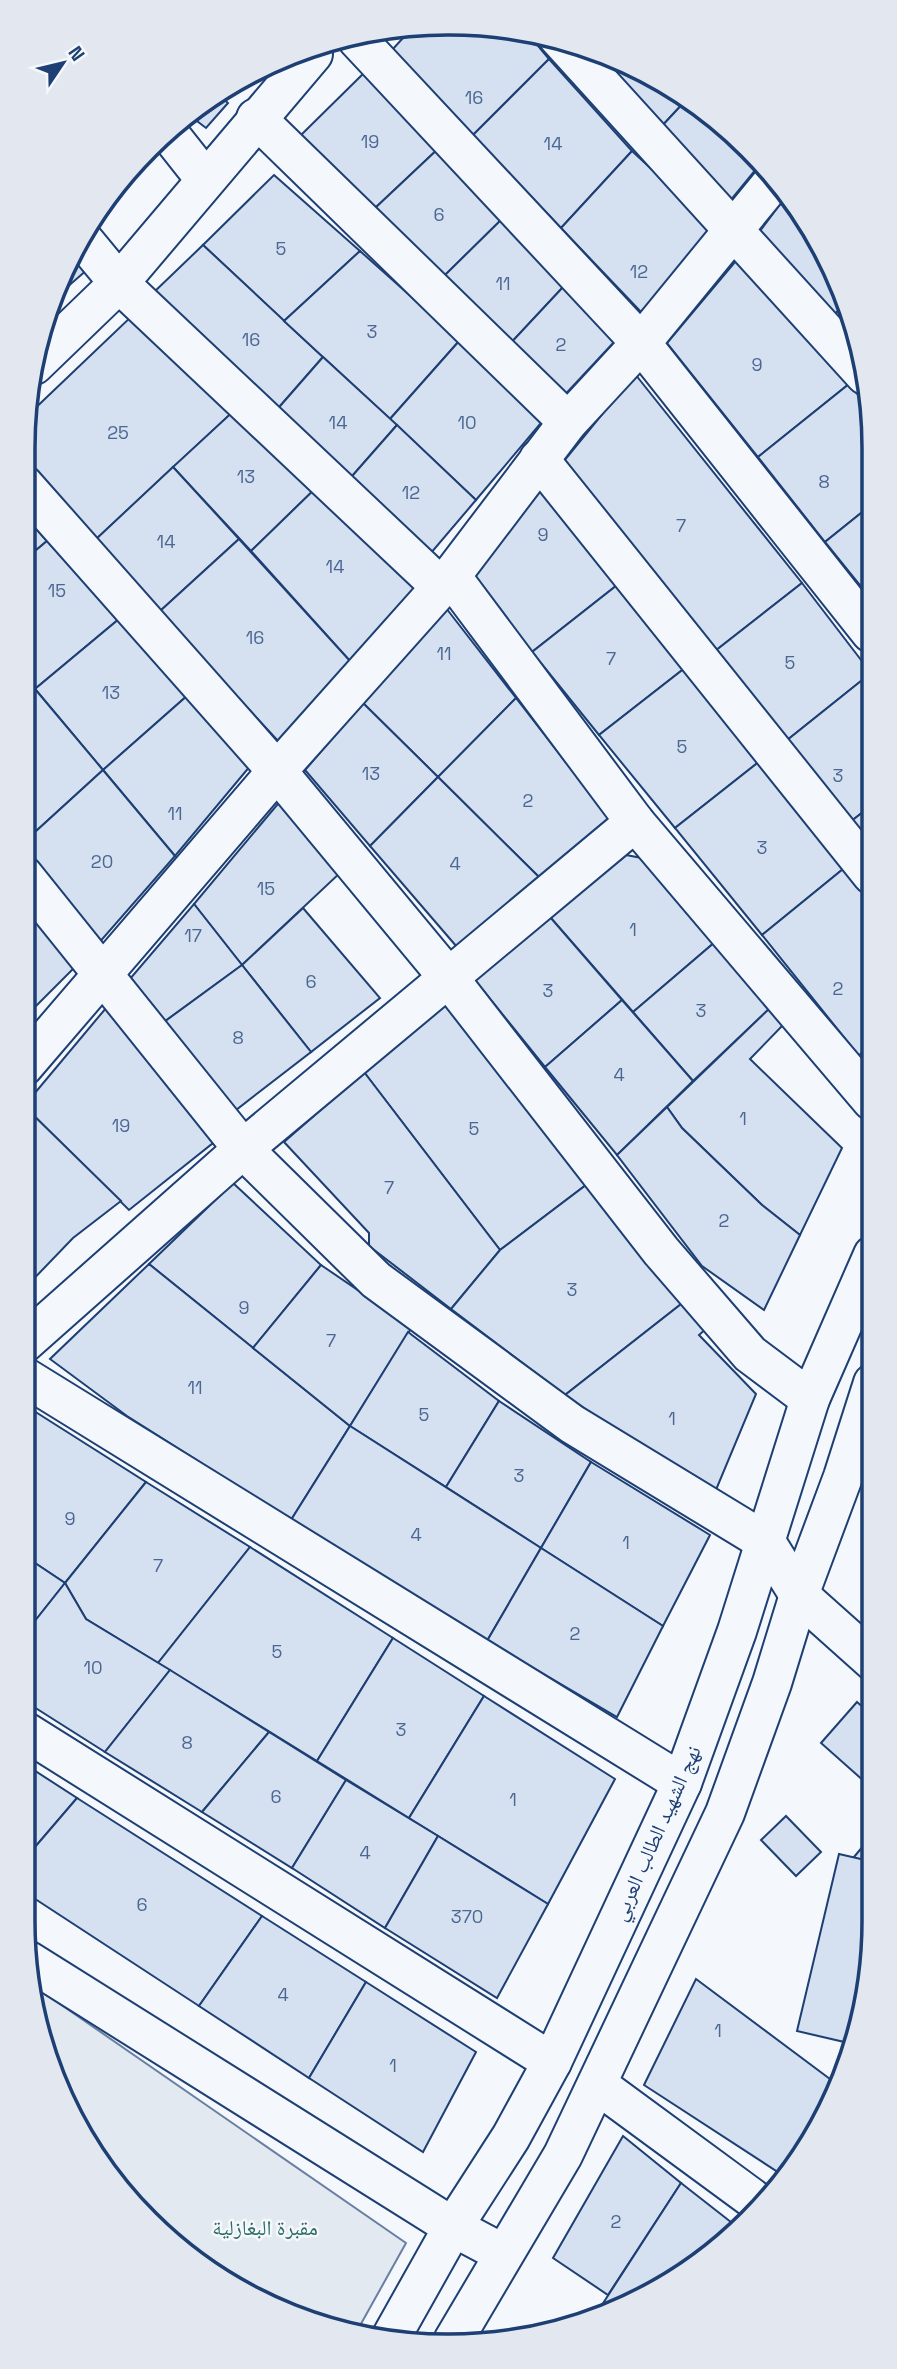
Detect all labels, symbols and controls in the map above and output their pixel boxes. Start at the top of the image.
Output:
north arrow [28,28,98,98]
text: N [63,41,90,66]
house number: 16 [465,86,483,109]
house number: 19 [361,130,379,153]
house number: 14 [544,132,562,155]
house number: 6 [433,203,445,226]
house number: 5 [276,237,286,260]
house number: 12 [630,260,648,283]
house number: 11 [495,272,511,295]
house number: 3 [367,320,377,343]
house number: 16 [242,328,260,351]
house number: 2 [556,333,566,356]
house number: 9 [751,353,763,376]
house number: 14 [329,411,347,434]
house number: 10 [457,411,477,434]
house number: 25 [107,421,129,444]
house number: 13 [237,465,255,488]
house number: 8 [818,470,830,493]
house number: 12 [402,481,420,504]
house number: 7 [676,514,686,537]
house number: 9 [537,523,549,546]
house number: 14 [157,530,175,553]
house number: 14 [326,555,344,578]
house number: 15 [48,579,66,602]
house number: 16 [246,626,264,649]
house number: 11 [436,642,452,665]
house number: 7 [606,647,616,670]
house number: 5 [785,651,795,674]
house number: 13 [102,681,120,704]
house number: 5 [677,735,687,758]
house number: 13 [362,762,380,785]
house number: 3 [833,764,843,787]
house number: 2 [523,789,533,812]
house number: 11 [167,802,183,825]
house number: 3 [757,836,767,859]
house number: 20 [91,850,113,873]
house number: 4 [449,852,461,875]
house number: 15 [257,877,275,900]
house number: 1 [629,918,637,941]
house number: 17 [184,924,202,947]
house number: 6 [305,970,317,993]
house number: 2 [833,977,843,1000]
house number: 3 [543,979,553,1002]
house number: 3 [696,999,706,1022]
house number: 8 [232,1026,244,1049]
house number: 4 [613,1063,625,1086]
house number: 1 [739,1107,747,1130]
house number: 19 [112,1114,130,1137]
house number: 5 [469,1117,479,1140]
house number: 7 [384,1176,394,1199]
house number: 2 [719,1209,729,1232]
house number: 3 [567,1278,577,1301]
house number: 9 [238,1296,250,1319]
house number: 7 [326,1329,336,1352]
house number: 11 [187,1376,203,1399]
house number: 5 [419,1403,429,1426]
house number: 1 [668,1407,676,1430]
house number: 3 [514,1464,524,1487]
house number: 9 [64,1507,76,1530]
house number: 4 [410,1523,422,1546]
house number: 1 [622,1531,630,1554]
house number: 7 [153,1554,163,1577]
house number: 2 [570,1622,580,1645]
house number: 5 [272,1640,282,1663]
house number: 10 [83,1656,103,1679]
house number: 3 [396,1718,406,1741]
house number: 8 [181,1731,193,1754]
street label: نهج الشهيد الطالب العربي [605,1741,710,1926]
house number: 6 [270,1785,282,1808]
house number: 1 [509,1788,517,1811]
house number: 4 [359,1841,371,1864]
house number: 6 [136,1893,148,1916]
house number: 370 [451,1905,483,1928]
house number: 4 [277,1983,289,2006]
house number: 1 [714,2019,722,2042]
house number: 1 [389,2054,397,2077]
house number: 2 [611,2210,621,2233]
park label: مقبرة البغازلية [212,2214,318,2241]

